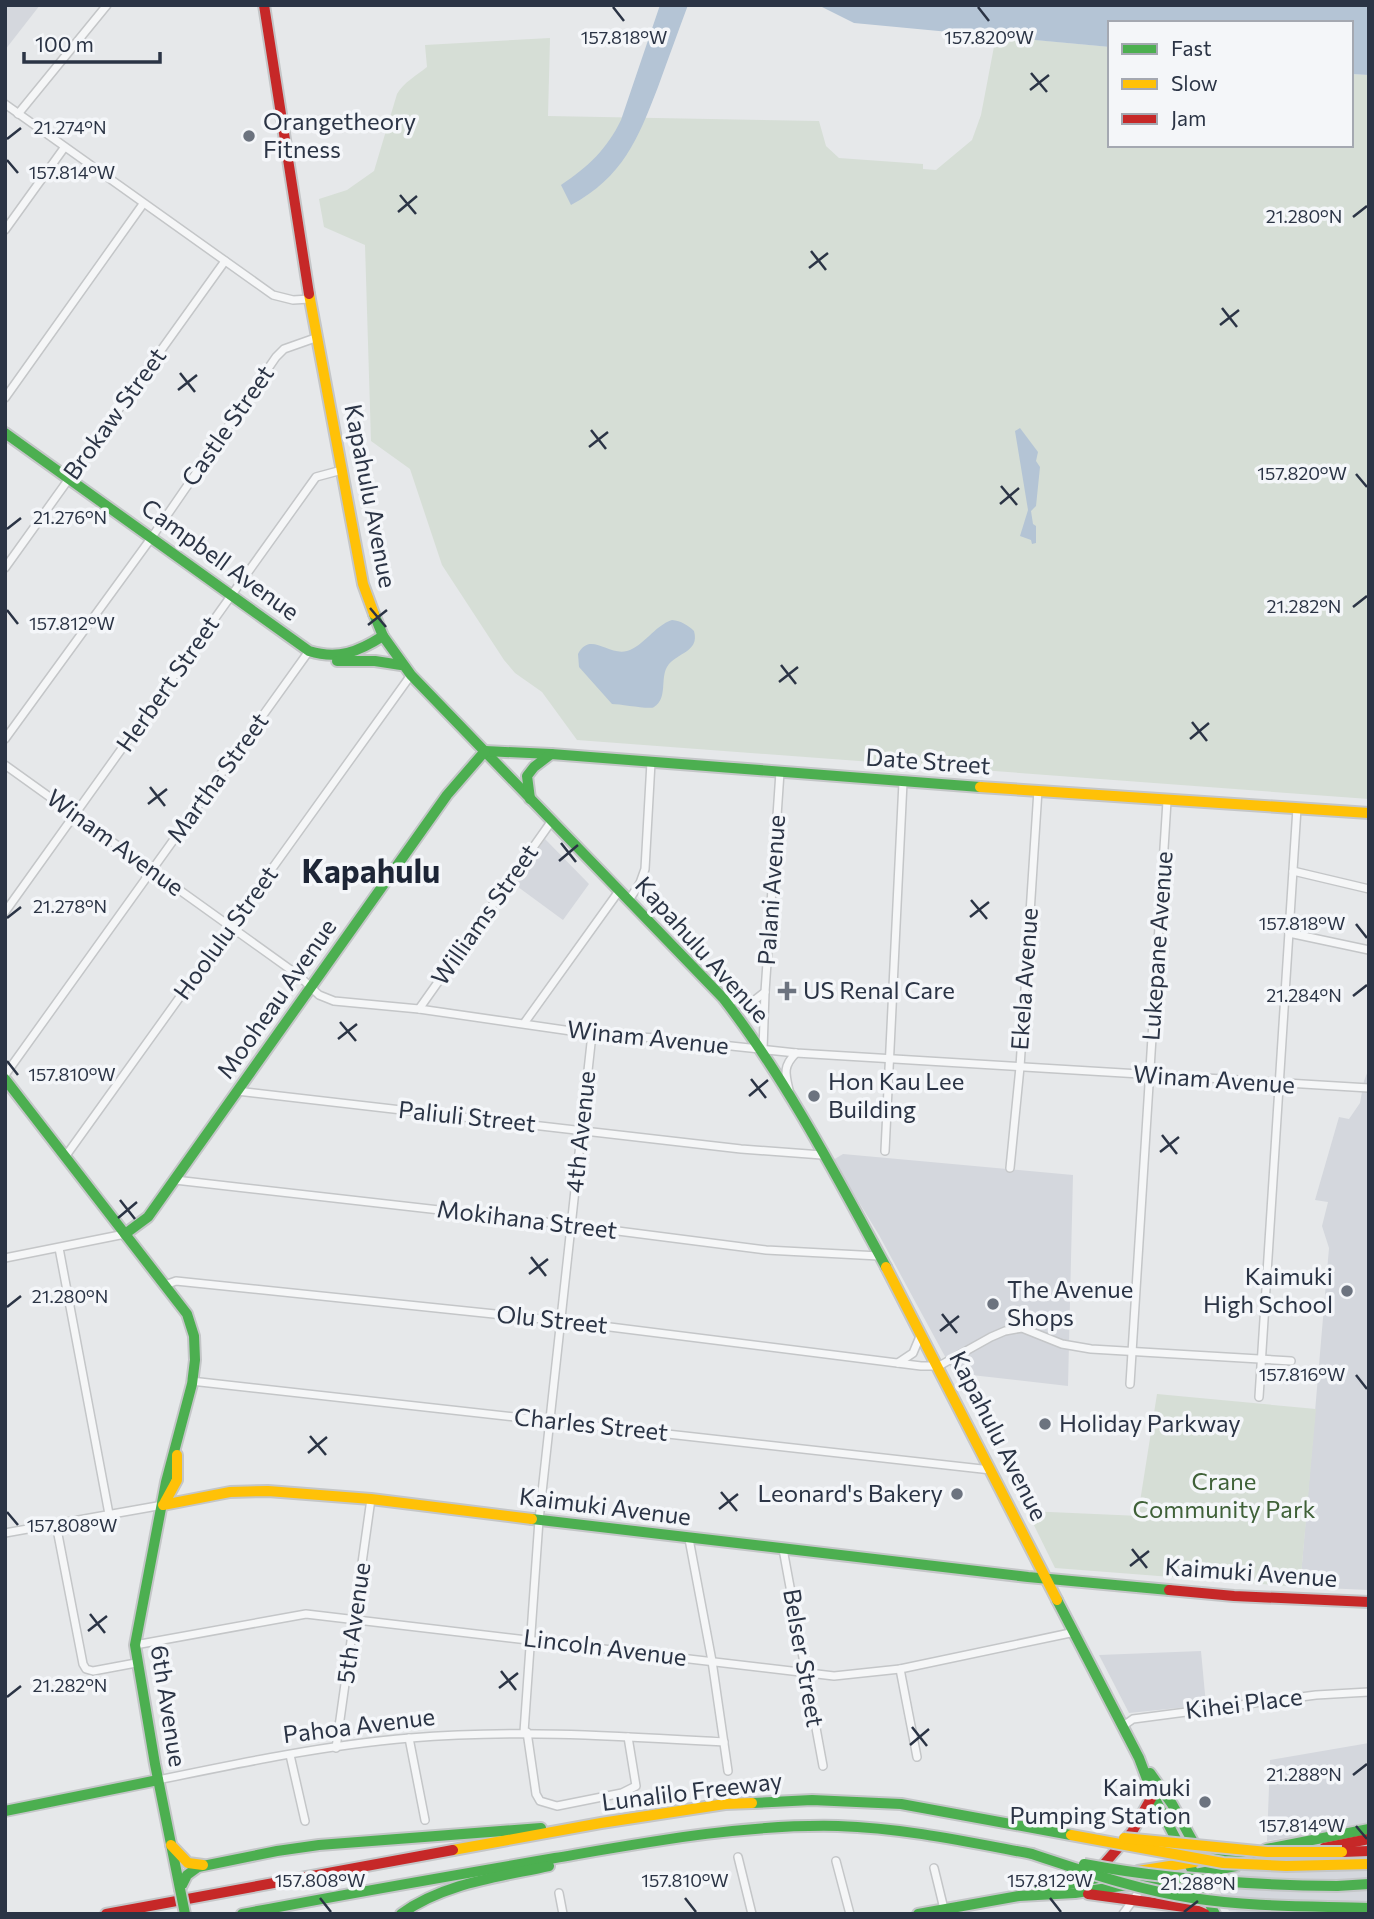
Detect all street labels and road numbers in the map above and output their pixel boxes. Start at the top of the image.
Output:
street label: Brokaw Street [56,341,171,485]
street label: Castle Street [174,359,279,491]
street label: Kapahulu Avenue [339,401,404,590]
street label: Campbell Avenue [136,492,305,626]
street label: Herbert Street [109,610,224,757]
street label: Martha Street [160,706,274,848]
street label: Date Street [865,742,992,779]
street label: Winam Avenue [42,782,190,901]
street label: Palani Avenue [751,814,790,966]
street label: Williams Street [424,838,543,990]
street label: Lukepane Avenue [1135,850,1178,1042]
street label: Hoolulu Street [167,860,283,1005]
street label: Kapahulu Avenue [630,870,776,1028]
street label: Ekela Avenue [1004,907,1043,1051]
street label: Mooheau Avenue [210,913,342,1084]
street label: Winam Avenue [566,1014,730,1059]
street label: Winam Avenue [1132,1058,1296,1099]
street label: 4th Avenue [559,1069,600,1194]
street label: Paliuli Street [397,1094,537,1137]
street label: Mokihana Street [435,1193,619,1244]
street label: Olu Street [495,1298,609,1339]
street label: Kapahulu Avenue [944,1346,1055,1525]
street label: Charles Street [513,1401,670,1446]
street label: Kaimuki Avenue [518,1481,693,1530]
street label: Kaimuki Avenue [1164,1551,1338,1592]
street label: 5th Avenue [330,1560,375,1685]
street label: Belser Street [778,1586,831,1729]
street label: Lincoln Avenue [522,1622,689,1671]
street label: 6th Avenue [146,1643,193,1769]
street label: Kihei Place [1184,1681,1304,1724]
street label: Pahoa Avenue [281,1701,436,1748]
street label: Lunalilo Freeway [600,1765,784,1816]

